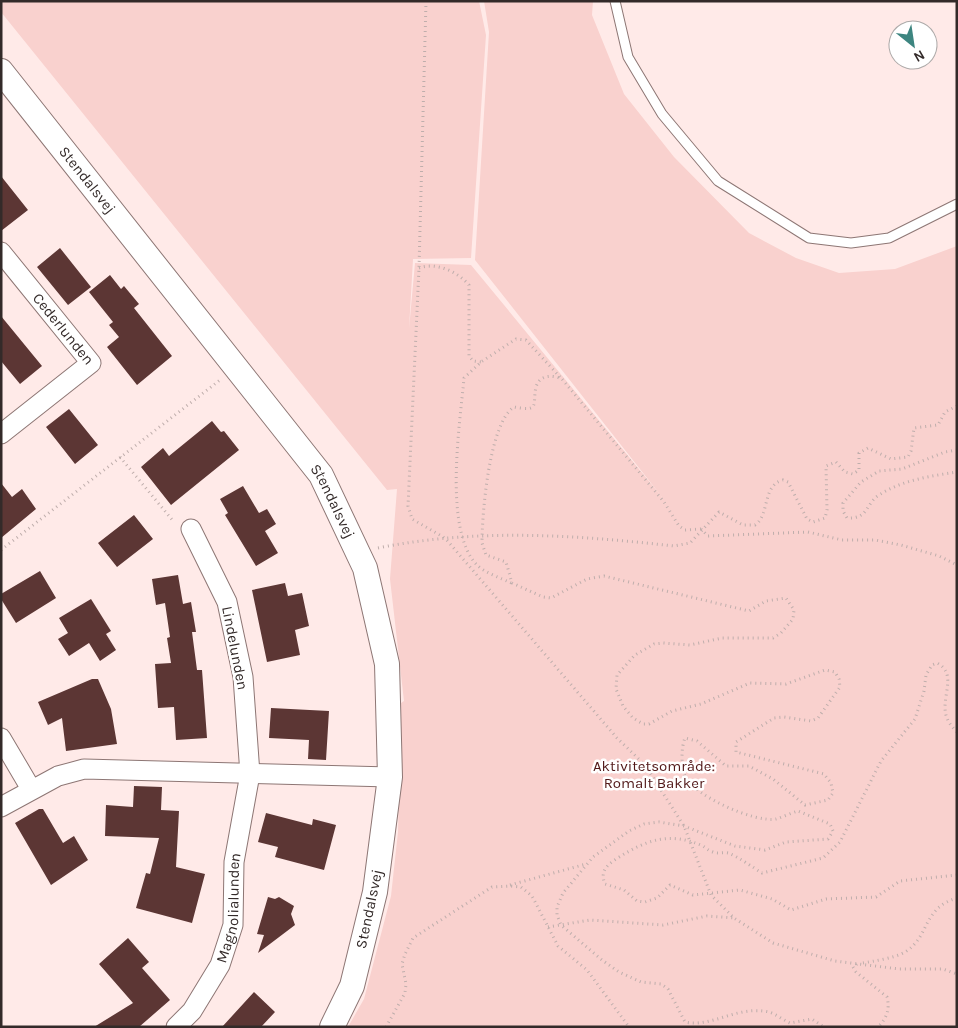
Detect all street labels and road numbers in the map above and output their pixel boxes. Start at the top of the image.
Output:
street label: Stendalsvej [55,143,119,217]
street label: Cederlunden [29,289,98,368]
street label: Stendalsvej [307,460,359,541]
street label: Lindelunden [218,605,252,691]
street label: Magnolialunden [212,851,245,965]
street label: Stendalsvej [352,868,386,950]

